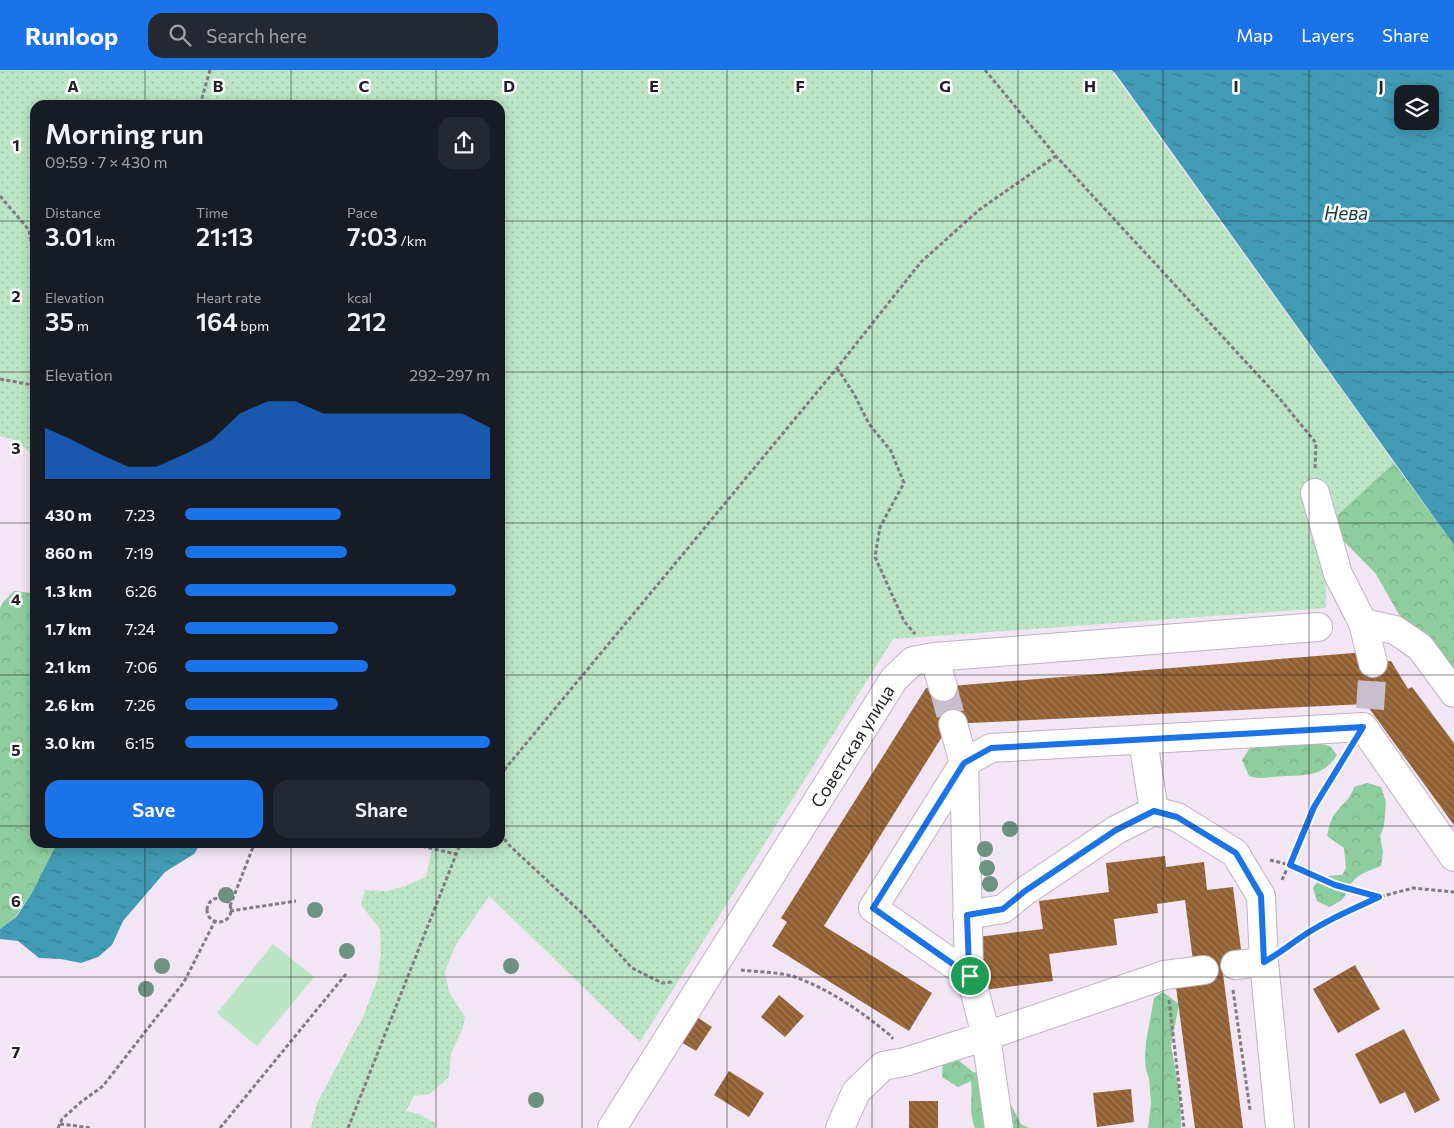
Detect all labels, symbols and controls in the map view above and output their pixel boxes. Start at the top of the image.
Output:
search box [148,13,498,58]
text: Runloop [25,21,118,50]
icon: search [166,21,194,49]
text: Search here [206,24,307,47]
text: Map [1236,24,1273,46]
text: Layers [1301,24,1354,46]
text: Share [1382,24,1429,46]
text: A [67,76,79,95]
text: B [213,76,224,95]
text: C [359,76,370,95]
text: D [503,76,515,95]
text: E [649,76,659,95]
text: F [795,76,805,95]
text: G [939,76,951,95]
text: H [1084,76,1096,95]
text: I [1233,76,1239,95]
text: J [1378,76,1384,95]
map controls [1394,85,1439,130]
button: layers [1394,85,1439,130]
text: Morning run [45,116,204,150]
button: share [438,117,490,169]
text: 1 [12,135,20,154]
text: 09:59 · 7 × 430 m [45,152,168,171]
water label: Нева [1324,201,1368,224]
text: Distance [45,204,101,221]
text: Time [196,204,228,221]
text: Pace [347,204,377,221]
text: 3.01 [45,221,93,251]
text: 21:13 [196,221,253,251]
text: 7:03 [347,221,398,251]
text: km [93,232,115,249]
text: /km [398,232,427,249]
text: 2 [11,286,21,305]
text: Elevation [45,289,104,306]
text: Heart rate [196,289,261,306]
text: kcal [347,289,372,306]
text: 35 [45,306,74,336]
text: 164 [196,306,238,336]
text: 212 [347,306,386,336]
text: m [74,317,89,334]
text: bpm [238,317,269,334]
text: Elevation [45,365,113,384]
text: 292–297 m [409,365,490,384]
text: 3 [11,438,21,457]
text: 430 m [45,505,92,524]
text: 7:23 [125,505,155,524]
text: 860 m [45,543,92,562]
text: 7:19 [125,543,154,562]
text: 1.3 km [45,581,92,600]
text: 6:26 [125,581,157,600]
text: 4 [11,589,21,608]
text: 1.7 km [45,619,91,638]
text: 7:24 [125,619,155,638]
text: 2.1 km [45,657,91,676]
text: 7:06 [125,657,157,676]
street label: Советская улица [805,681,899,811]
text: 2.6 km [45,695,94,714]
text: 7:26 [125,695,156,714]
text: 3.0 km [45,733,95,752]
text: 6:15 [125,733,155,752]
text: 5 [11,740,21,759]
button: Save [45,780,263,838]
button: Share [273,780,490,838]
text: 6 [11,891,21,910]
pin [949,955,991,997]
icon: arrive [956,962,984,990]
text: 7 [12,1042,21,1061]

